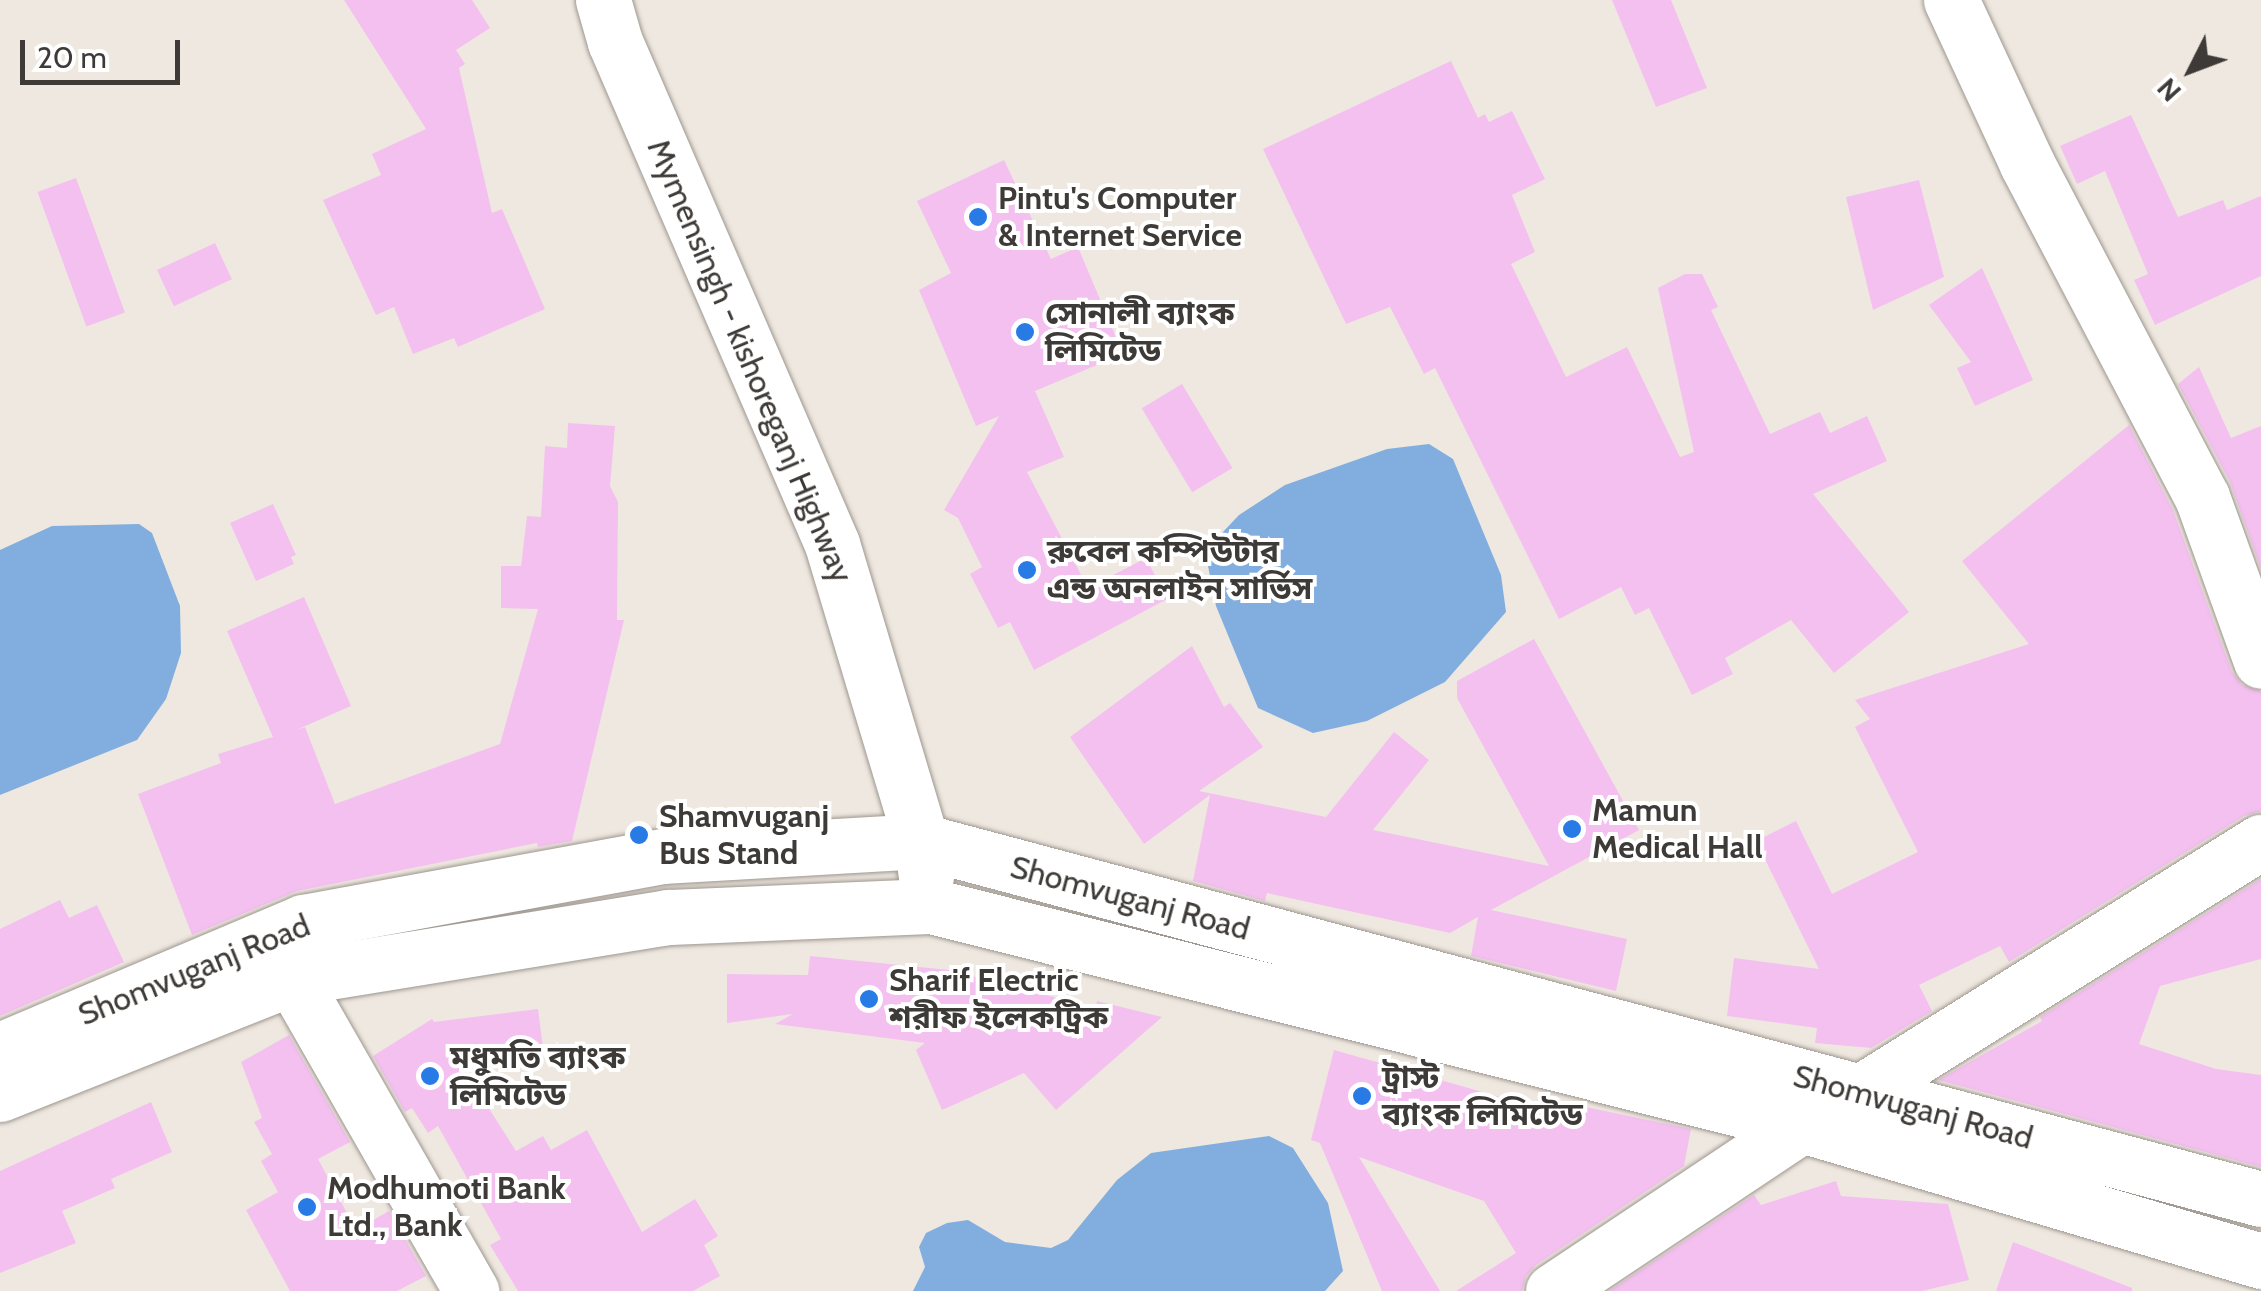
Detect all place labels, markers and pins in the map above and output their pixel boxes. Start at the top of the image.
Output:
place label: Pintu's Computer & Internet Service [998,180,1242,255]
marker: Pintu's Computer & Internet Service [967,206,989,228]
place label: সোনালী ব্যাংক লিমিটেড [1045,295,1235,370]
marker: সোনালী ব্যাংক লিমিটেড [1014,321,1036,343]
place label: রুবেল কম্পিউটার এন্ড অনলাইন সার্ভিস [1047,533,1312,608]
marker: রুবেল কম্পিউটার এন্ড অনলাইন সার্ভিস [1016,559,1038,581]
place label: Mamun Medical Hall [1592,792,1763,867]
place label: Shamvuganj Bus Stand [659,798,829,873]
marker: Mamun Medical Hall [1561,818,1583,840]
marker: Shamvuganj Bus Stand [628,824,650,846]
place label: Sharif Electric শরীফ ইলেকট্রিক [889,962,1108,1037]
marker: Sharif Electric শরীফ ইলেকট্রিক [858,988,880,1010]
place label: মধুমতি ব্যাংক লিমিটেড [450,1039,626,1114]
place label: ট্রাস্ট ব্যাংক লিমিটেড [1382,1059,1583,1134]
marker: মধুমতি ব্যাংক লিমিটেড [419,1065,441,1087]
marker: ট্রাস্ট ব্যাংক লিমিটেড [1351,1085,1373,1107]
place label: Modhumoti Bank Ltd., Bank [327,1170,566,1245]
marker: Modhumoti Bank Ltd., Bank [296,1196,318,1218]

